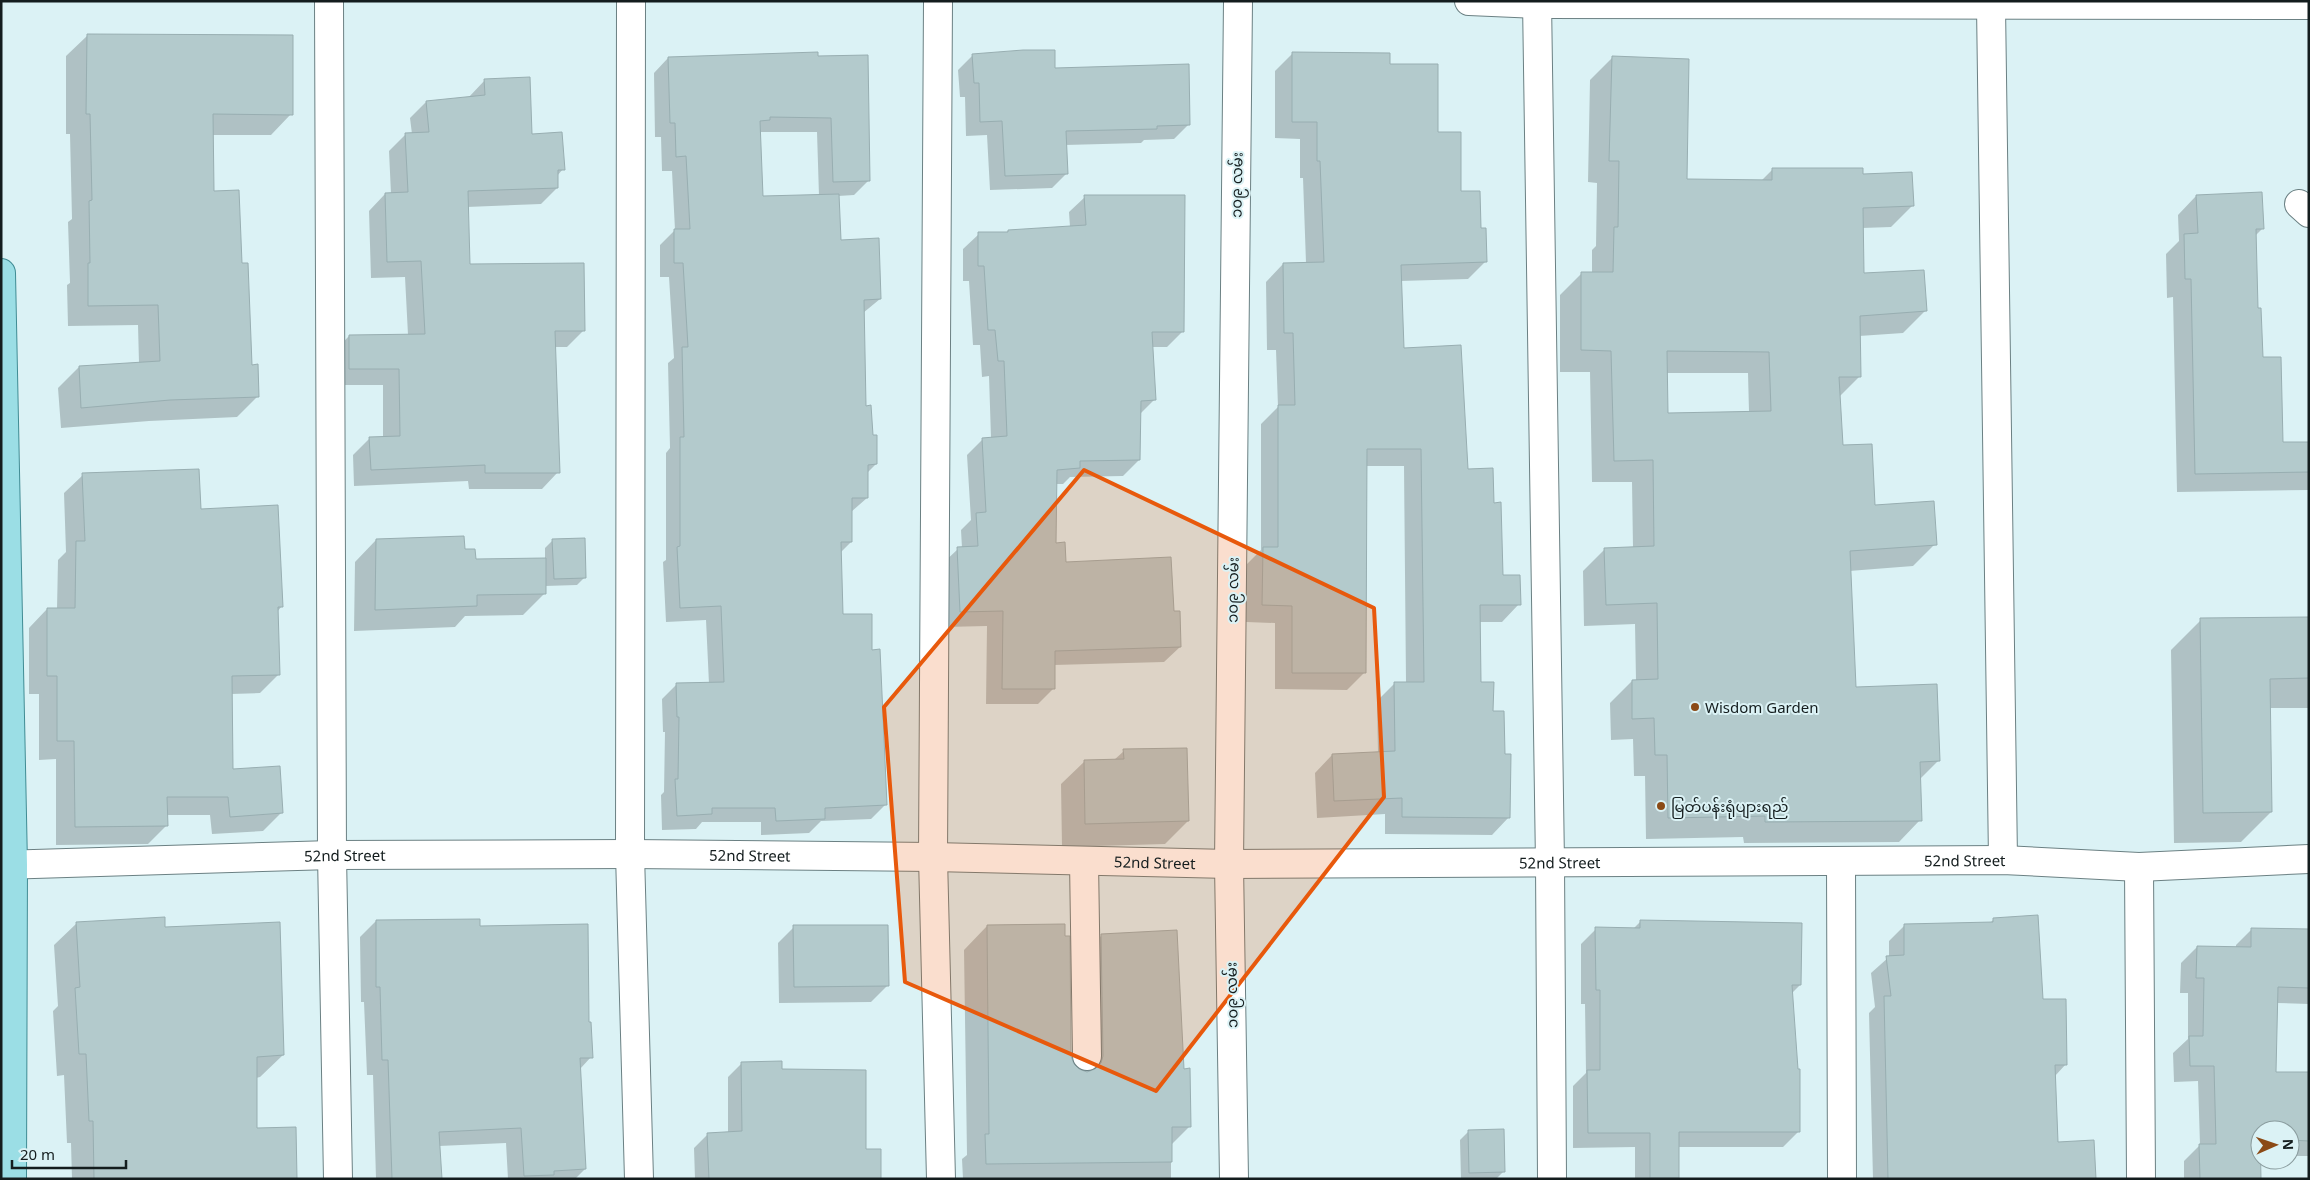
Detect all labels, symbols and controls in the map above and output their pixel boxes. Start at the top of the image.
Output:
street label: ၁၀၉ လမ်း [1225,152,1250,218]
street label: ၁၀၉ လမ်း [1221,557,1246,623]
place label: Wisdom Garden [1705,697,1818,717]
marker: Wisdom Garden [1689,701,1701,713]
place label: မြတ်ပန်းရုံပျားရည် [1671,796,1788,819]
marker: မြတ်ပန်းရုံပျားရည် [1655,800,1667,812]
street label: 52nd Street [304,845,386,866]
street label: 52nd Street [709,845,791,866]
street label: 52nd Street [1924,850,2006,870]
street label: 52nd Street [1114,851,1196,873]
street label: 52nd Street [1519,852,1601,873]
street label: ၁၀၉ လမ်း [1220,962,1245,1028]
north arrow [2250,1120,2300,1170]
scale bar [12,1138,126,1170]
text: N [2279,1139,2298,1151]
text: 20 m [20,1144,55,1164]

